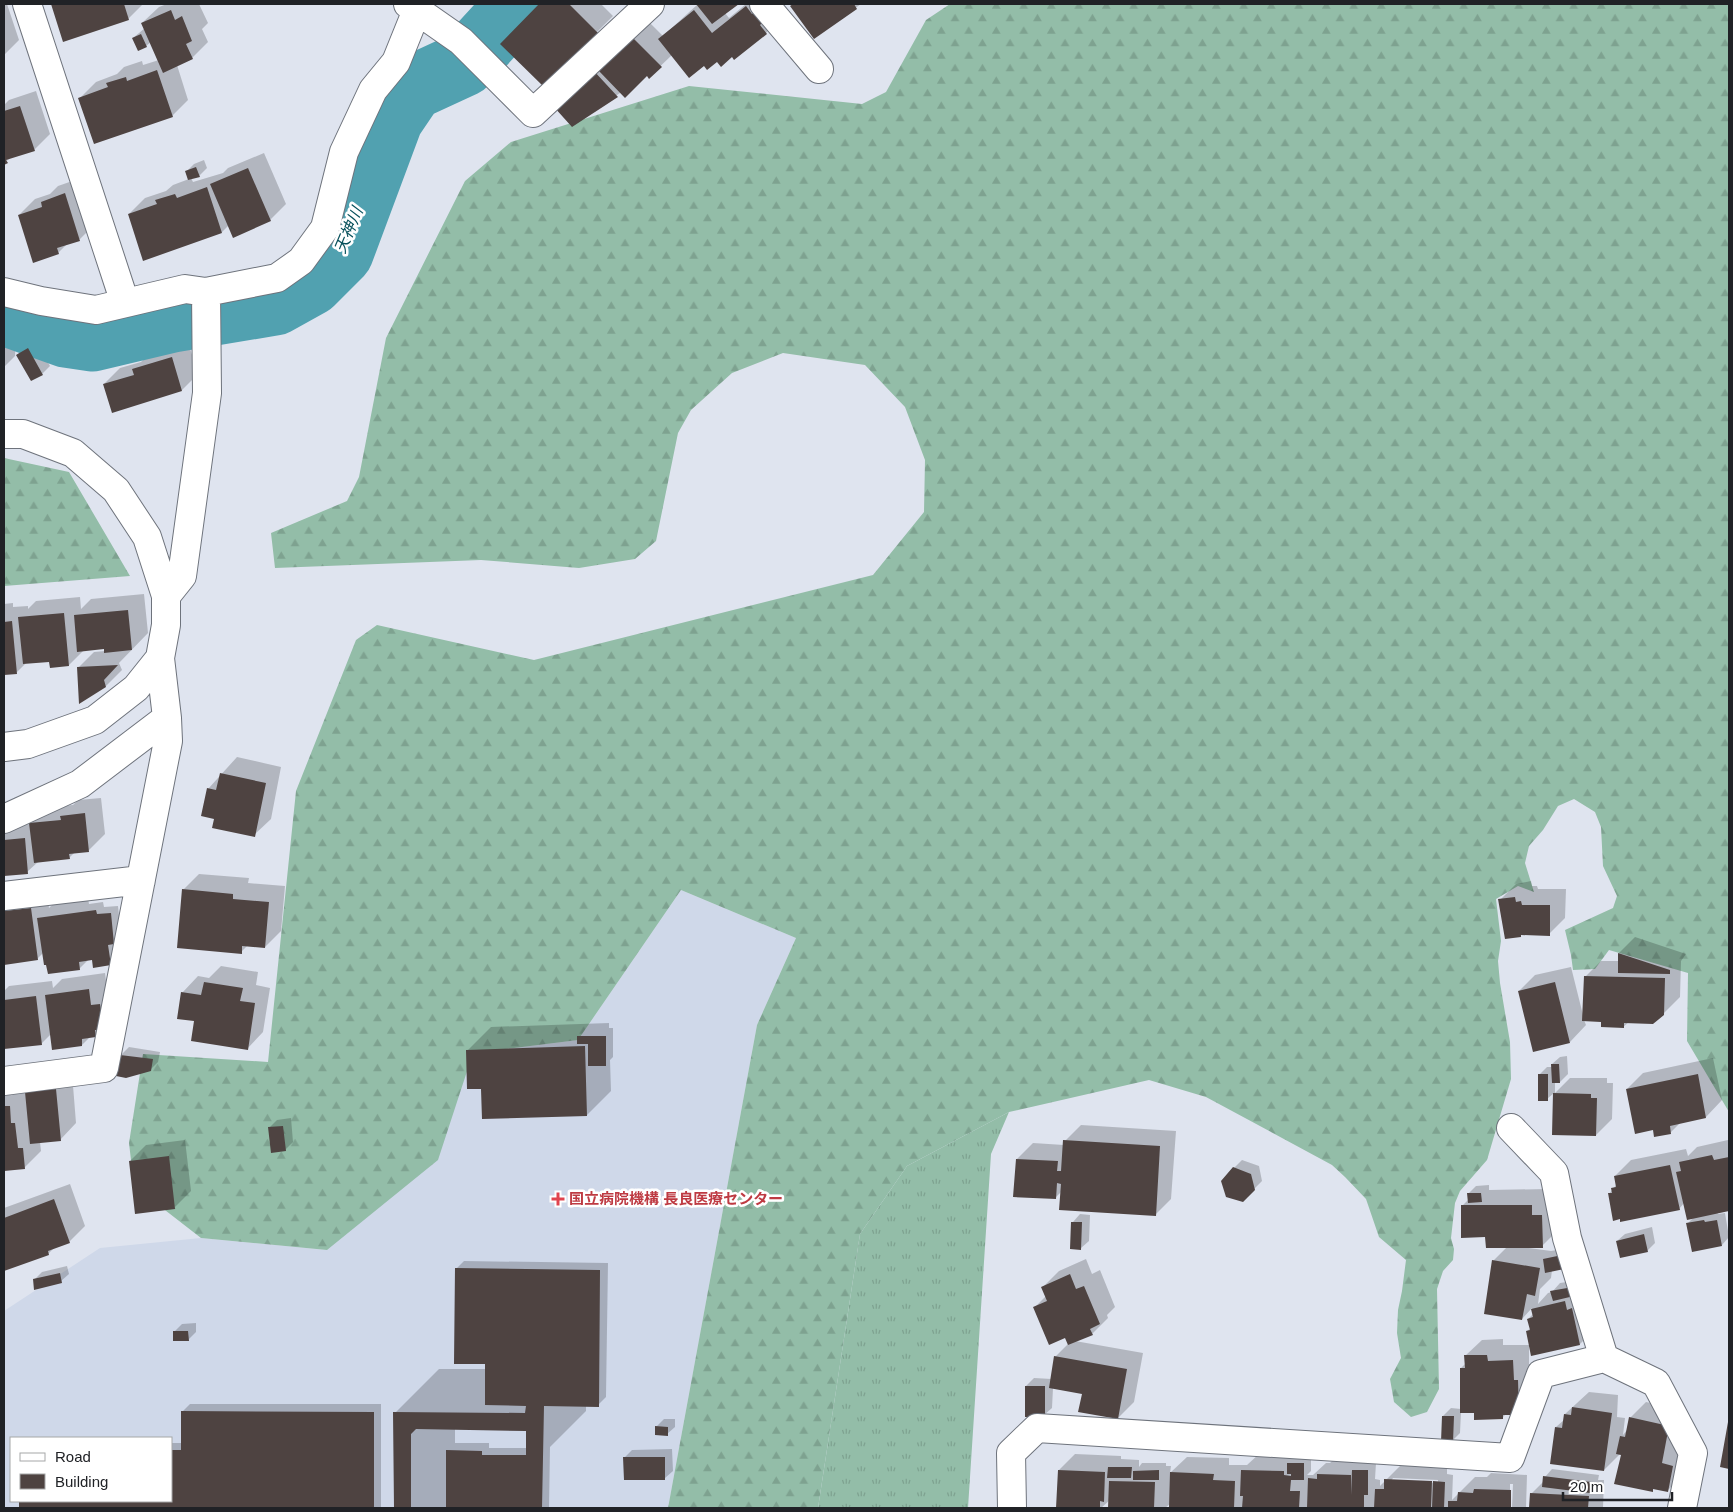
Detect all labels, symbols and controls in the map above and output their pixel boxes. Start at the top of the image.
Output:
water label: 天神川 [331,203,366,256]
place label: 国立病院機構 長良医療センター [569,1190,783,1207]
marker: 国立病院機構 長良医療センター [551,1192,565,1206]
legend [10,1437,172,1502]
text: Road [55,1448,91,1465]
scale bar [1563,1470,1672,1502]
text: Building [55,1473,108,1490]
text: 20 m [1570,1478,1603,1495]

